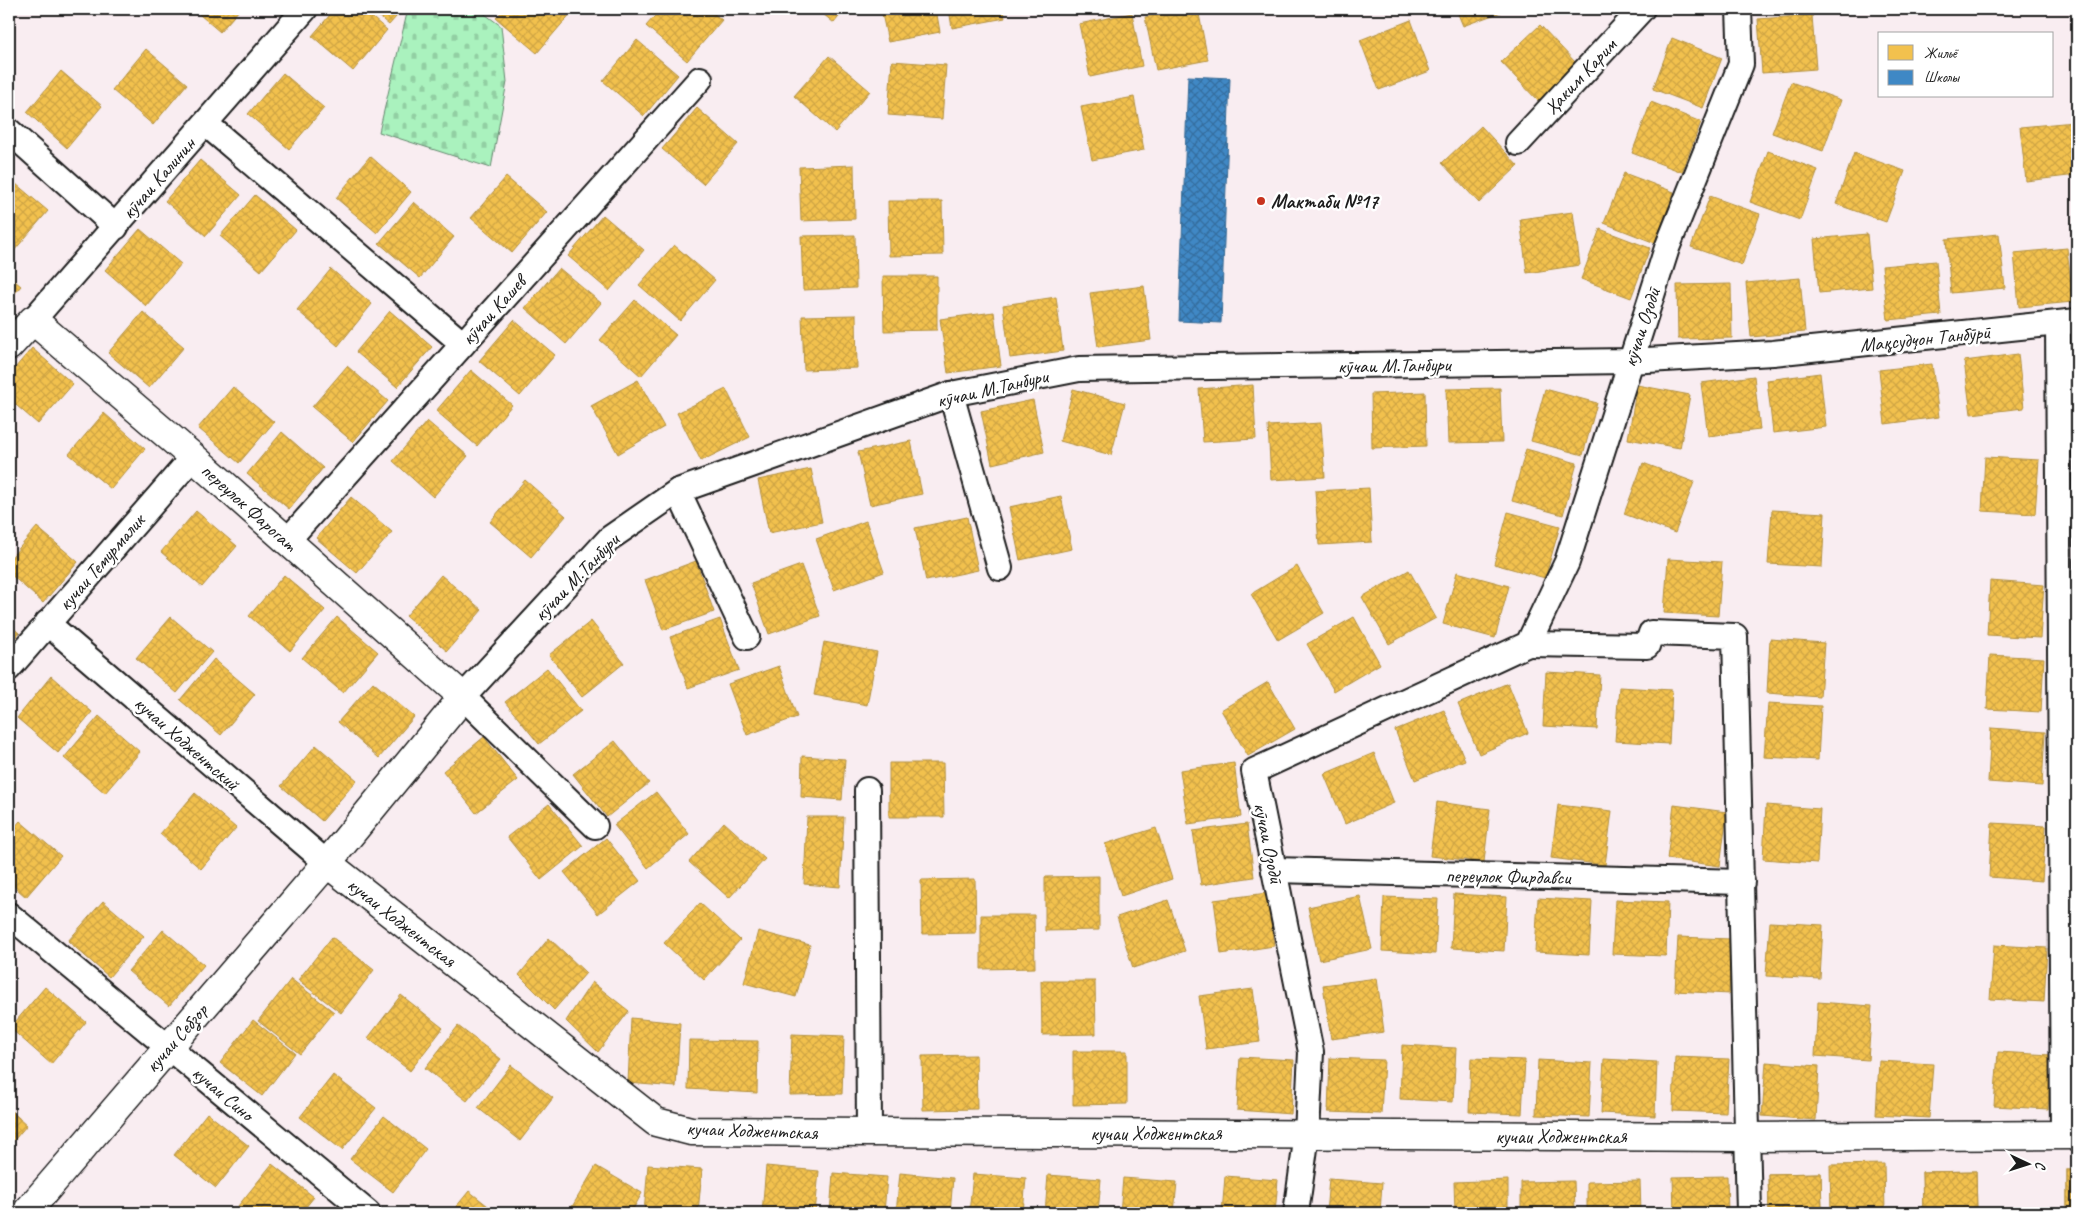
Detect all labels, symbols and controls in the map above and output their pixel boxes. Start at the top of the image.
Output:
street label: Ҳаким Карим [1539,32,1623,120]
legend [1878,32,2054,98]
text: Жильё [1924,44,1959,63]
text: Школы [1924,68,1960,87]
street label: кӯчаи Калинин [116,131,202,225]
place label: Мактаби №17 [1271,189,1380,214]
marker: Мактаби №17 [1255,195,1267,207]
street label: кӯчаи Кашев [456,267,534,350]
street label: кӯчаи Озодӣ [1617,283,1667,370]
street label: Мақсудҷон Танбӯрӣ [1858,319,1993,358]
street label: кӯчаи М.Танбури [1337,352,1453,379]
street label: кӯчаи М.Танбури [934,363,1052,413]
street label: переулок Фарогат [196,458,303,558]
street label: кучаи Темурмалик [53,508,151,616]
street label: кӯчаи М.Танбури [528,527,626,627]
street label: кучаи Ходжентский [129,691,246,797]
street label: кӯчаи Озодӣ [1248,800,1290,887]
street label: переулок Фирдавси [1445,863,1572,890]
street label: кучаи Ходжентская [342,872,462,973]
street label: кучаи Себзор [140,998,215,1079]
street label: кучаи Сино [187,1060,260,1128]
street label: кучаи Ходжентская [686,1116,819,1145]
street label: кучаи Ходжентская [1090,1121,1223,1146]
street label: кучаи Ходжентская [1495,1124,1628,1149]
north arrow [2004,1140,2054,1190]
text: С [2032,1161,2049,1171]

